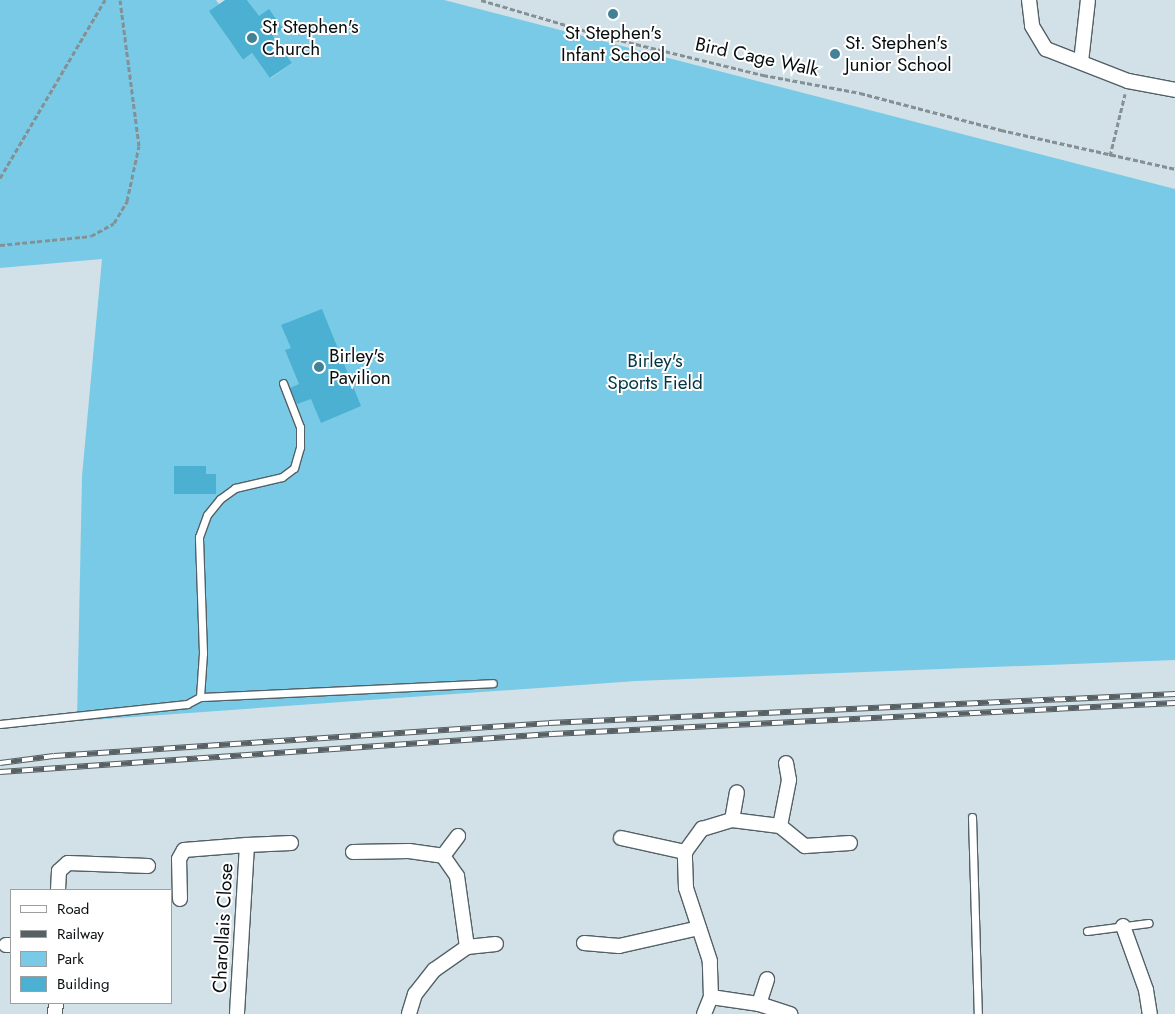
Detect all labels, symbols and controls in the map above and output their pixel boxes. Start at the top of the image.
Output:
marker: St Stephen's Infant School [607,8,619,20]
place label: St Stephen's Church [262,16,359,60]
place label: St Stephen's Infant School [561,22,665,66]
marker: St Stephen's Church [246,32,258,44]
place label: St. Stephen's Junior School [845,32,952,76]
street label: Bird Cage Walk [693,33,821,81]
marker: St. Stephen's Junior School [829,48,841,60]
place label: Birley's Pavilion [329,345,391,389]
park label: Birley's Sports Field [607,350,703,394]
marker: Birley's Pavilion [313,361,325,373]
street label: Charollais Close [208,862,238,994]
legend [10,889,172,1004]
text: Road [57,898,89,920]
text: Railway [57,923,104,945]
text: Park [57,948,84,970]
text: Building [57,973,109,995]

